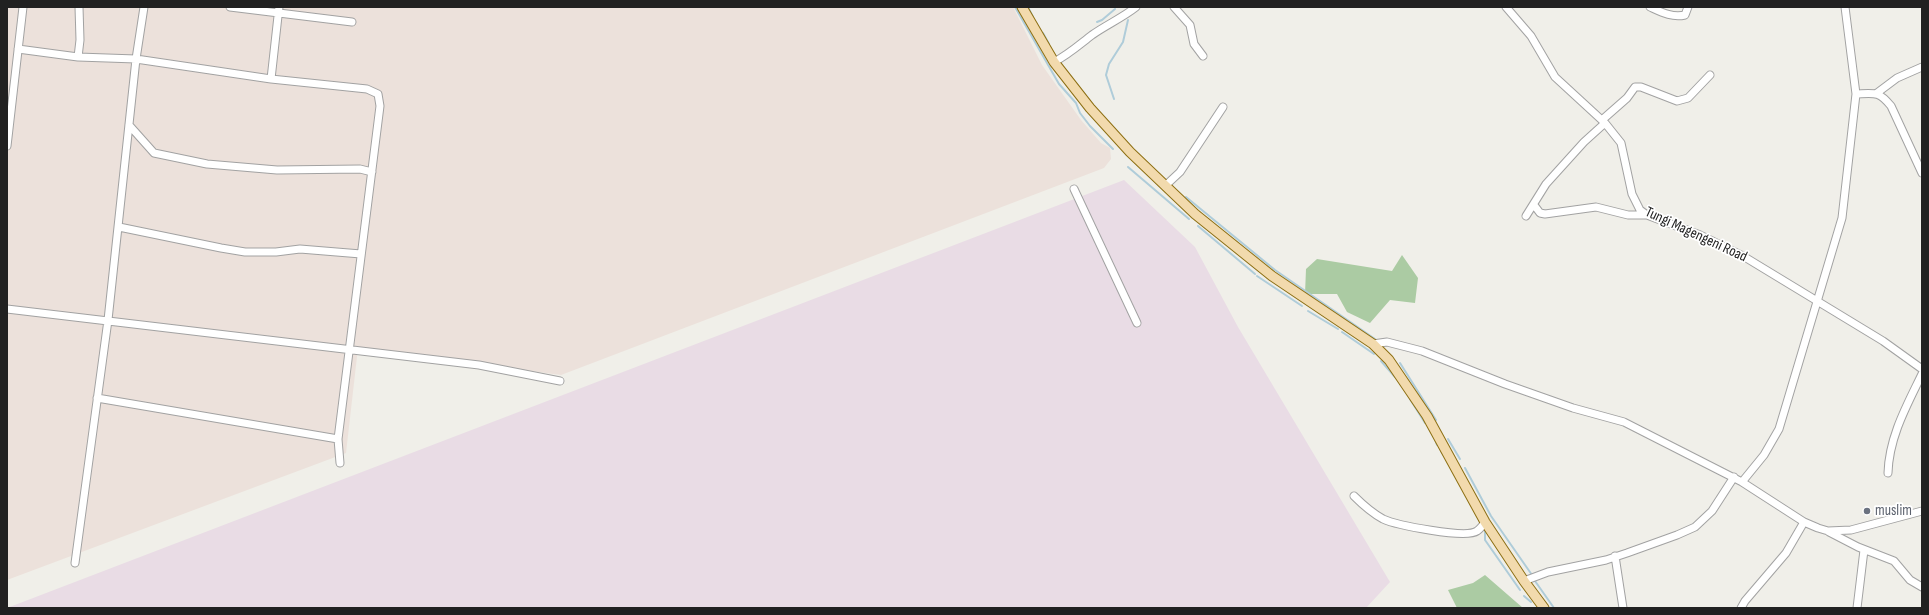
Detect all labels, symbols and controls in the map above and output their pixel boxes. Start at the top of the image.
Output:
street label: Tungi Magengeni Road [1642,204,1750,266]
place label: muslim [1875,502,1912,520]
marker: muslim [1862,506,1872,516]

